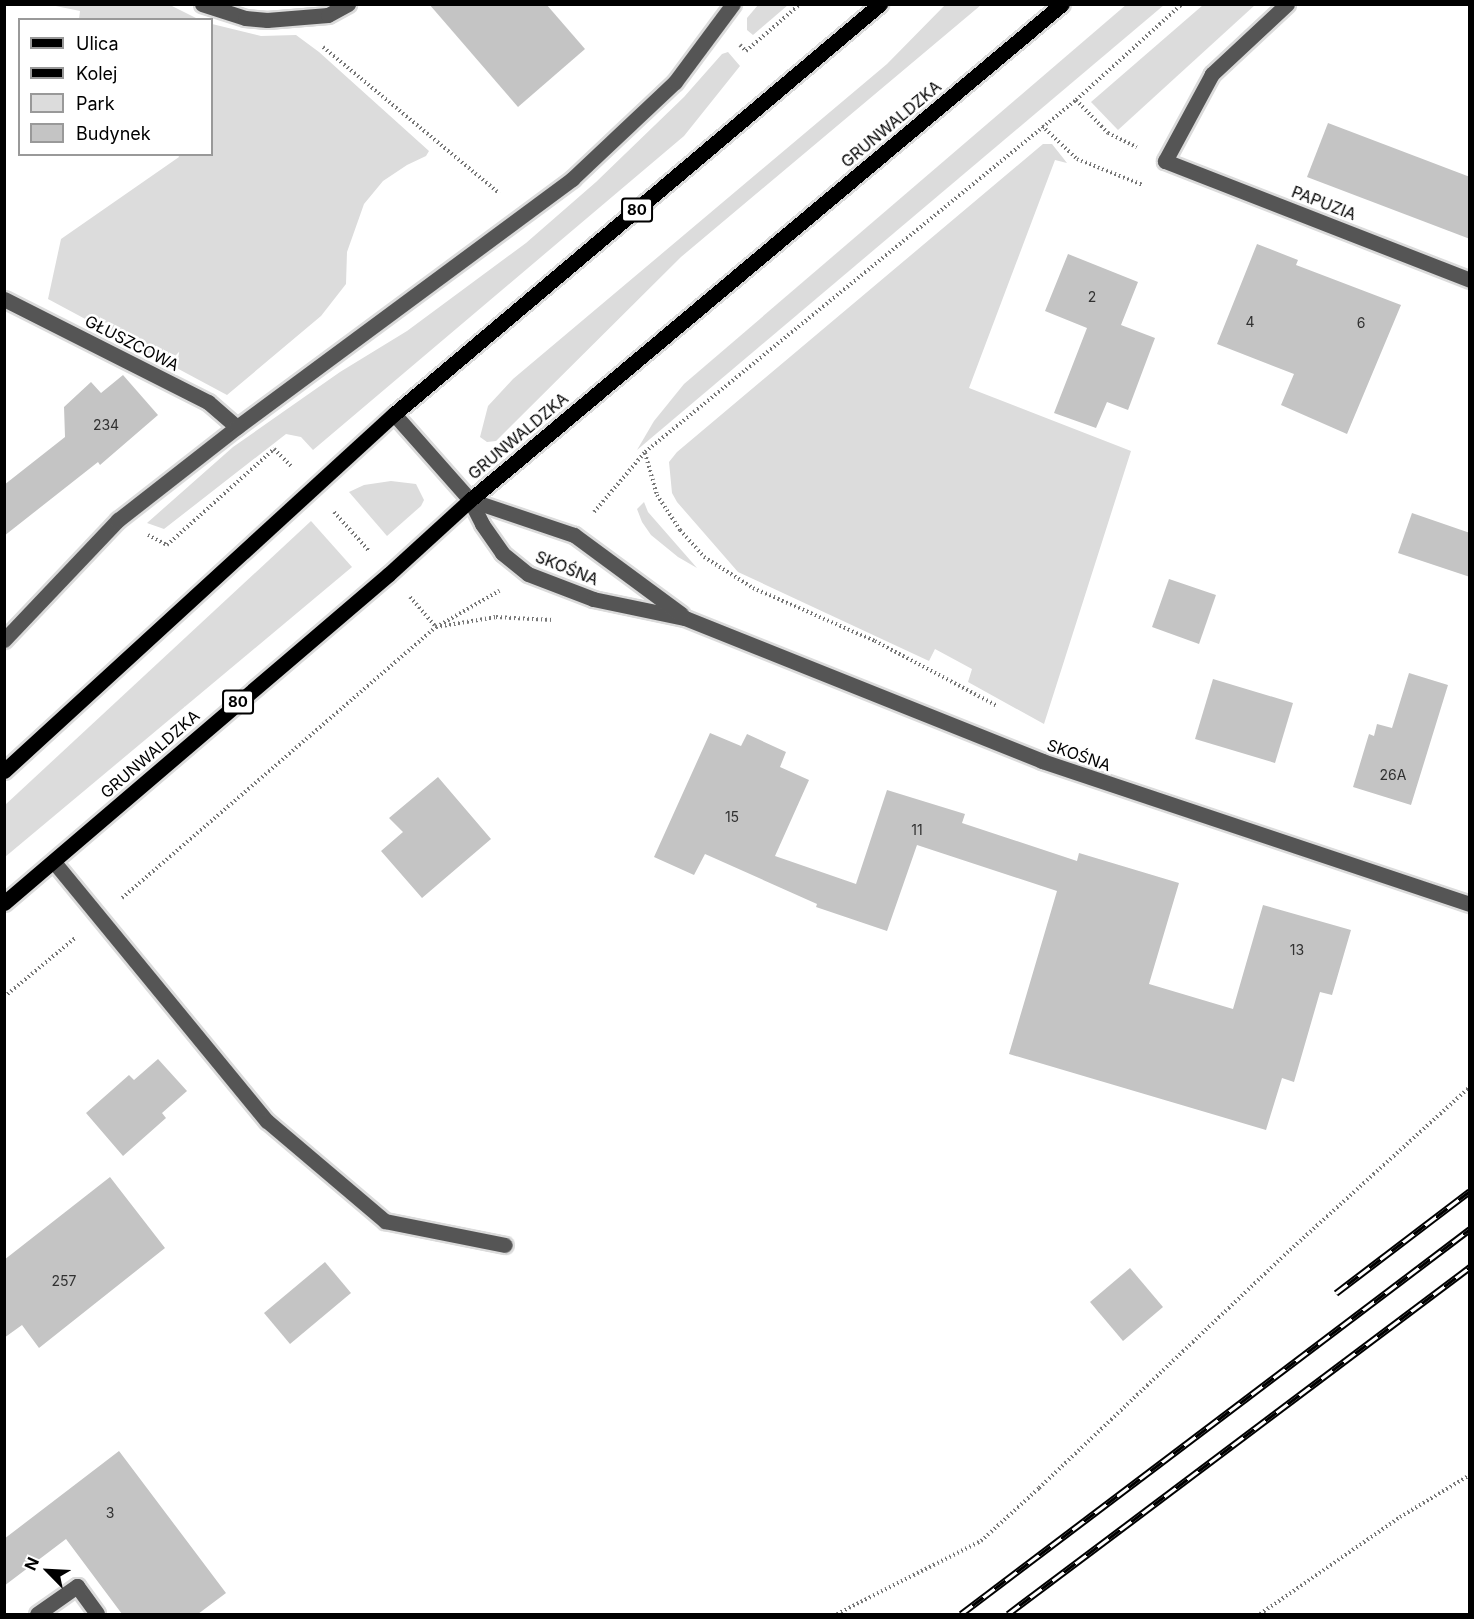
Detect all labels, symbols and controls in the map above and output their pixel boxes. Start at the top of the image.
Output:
legend [18,18,213,156]
text: Ulica [76,33,119,54]
text: Kolej [76,63,117,84]
street label: GRUNWALDZKA [837,77,945,171]
text: Park [76,93,115,114]
text: Budynek [76,123,151,144]
street label: PAPUZIA [1289,182,1359,224]
road number: 80 [620,198,654,222]
house number: 2 [1088,289,1096,305]
street label: GŁUSZCOWA [82,311,182,375]
house number: 4 [1245,314,1255,330]
house number: 6 [1357,315,1365,331]
street label: GRUNWALDZKA [464,389,572,483]
house number: 234 [93,417,119,433]
street label: SKOŚNA [533,547,601,589]
road number: 80 [222,690,254,714]
street label: GRUNWALDZKA [97,706,203,802]
street label: SKOŚNA [1045,735,1113,775]
house number: 26A [1380,767,1406,783]
house number: 15 [725,809,739,825]
house number: 11 [911,822,923,838]
house number: 13 [1290,942,1304,958]
house number: 257 [52,1273,76,1289]
house number: 3 [106,1505,114,1521]
north arrow [18,1541,78,1601]
text: N [20,1554,43,1573]

